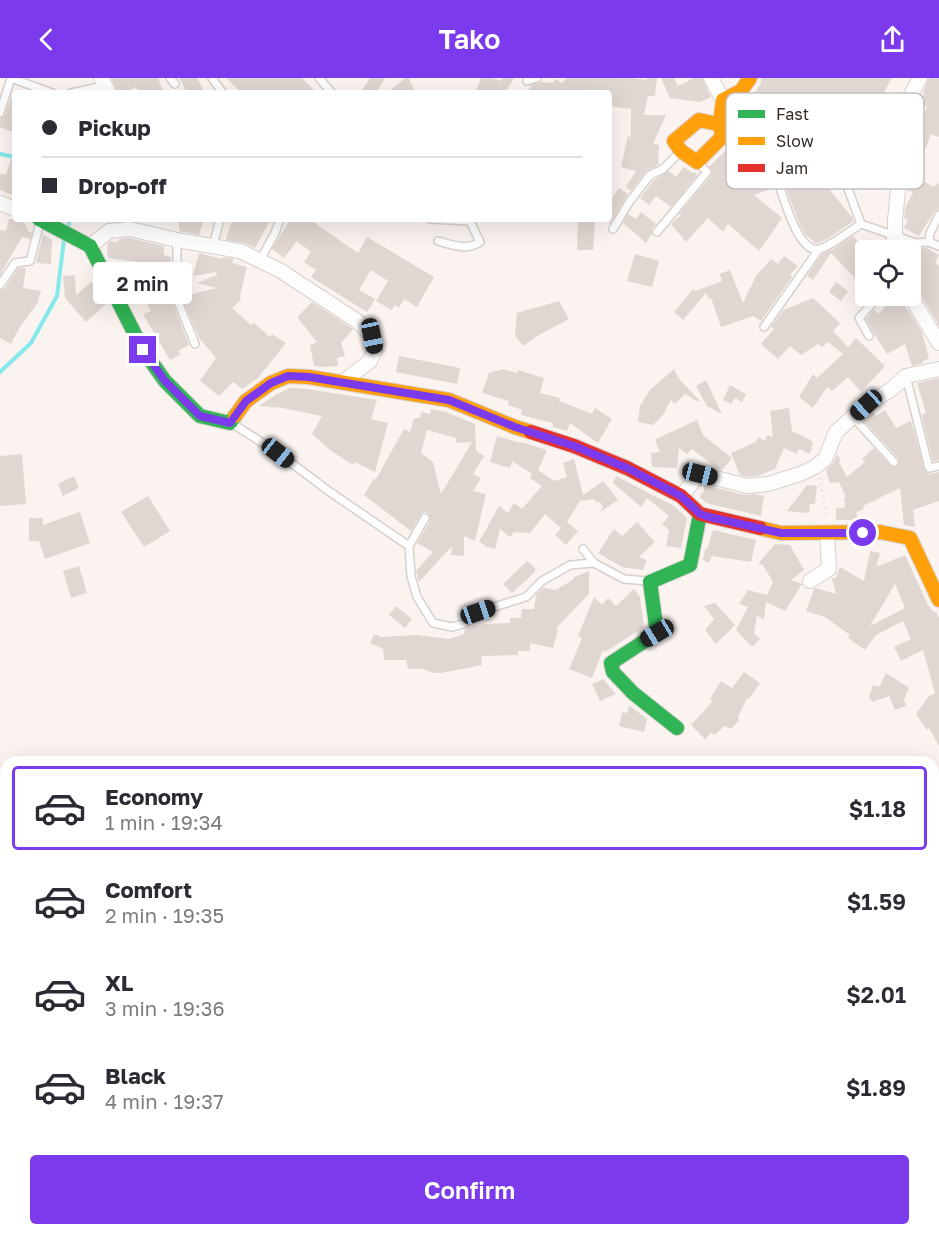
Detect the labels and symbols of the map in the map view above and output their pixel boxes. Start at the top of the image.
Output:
legend [726,93,924,189]
text: Fast [776,104,809,124]
text: Slow [776,131,814,151]
text: Jam [776,158,808,178]
callout: 2 min [94,263,192,305]
car [359,317,385,355]
route end [129,336,156,363]
car [847,386,885,424]
car [258,435,298,471]
car [680,461,720,487]
route start [849,519,876,546]
car [458,598,498,626]
car [637,616,677,650]

